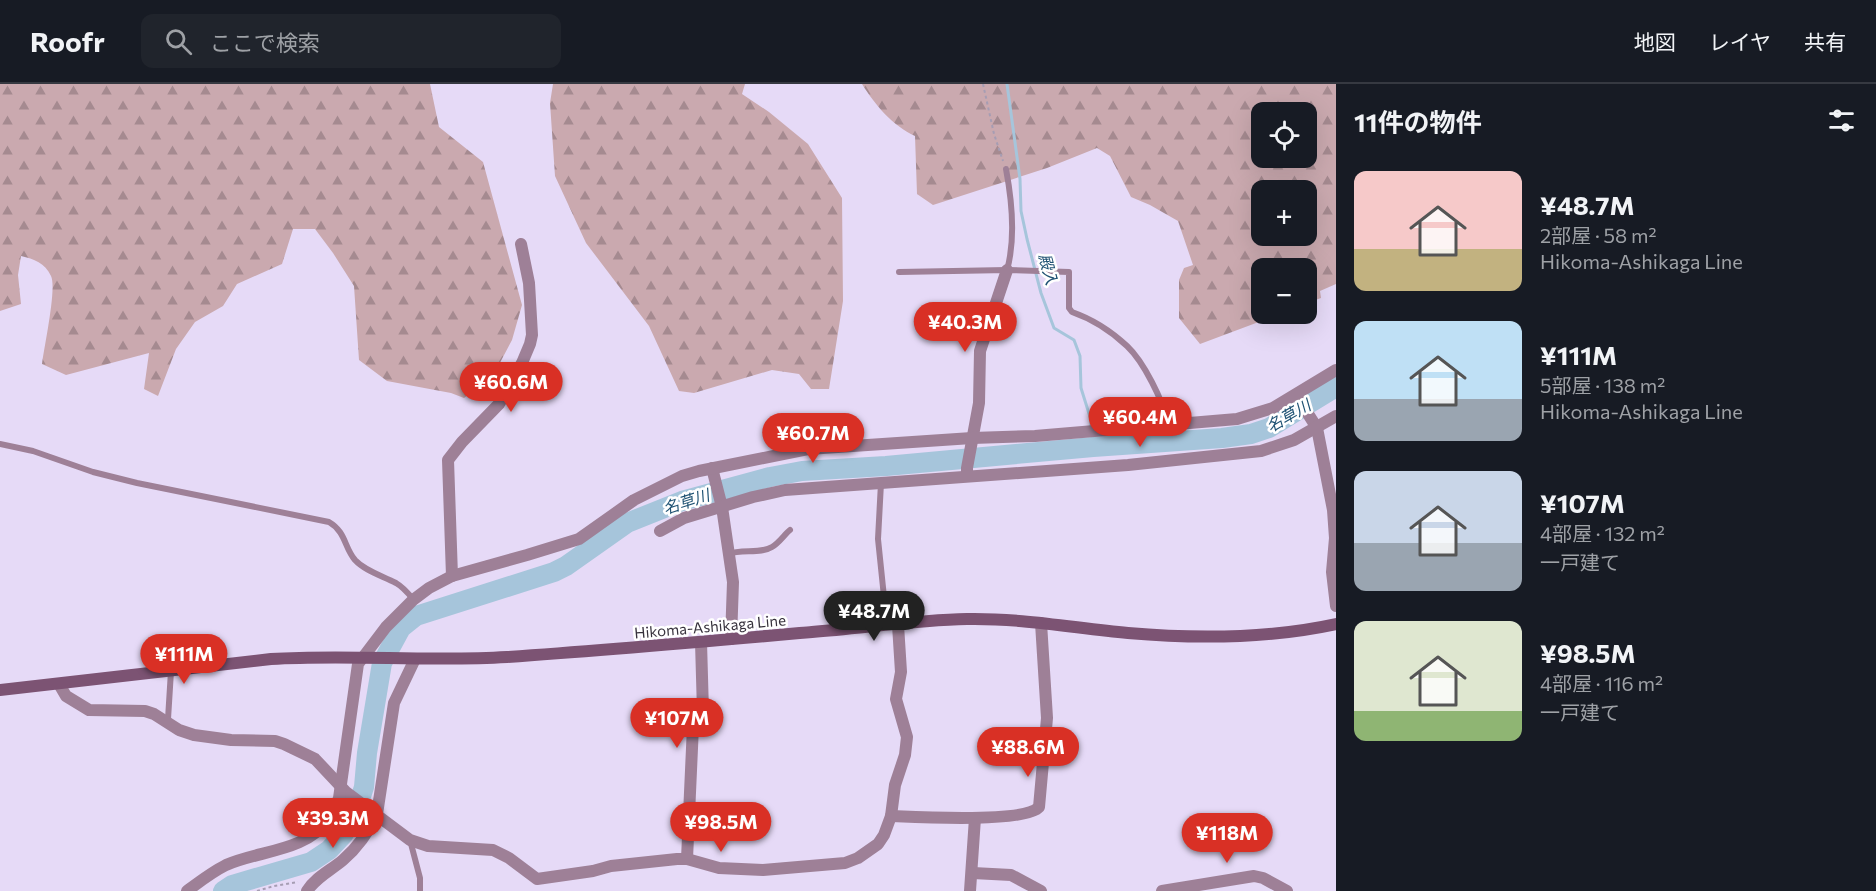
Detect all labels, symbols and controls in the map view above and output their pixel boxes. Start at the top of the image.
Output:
search box [141,14,561,68]
text: Roofr [30,24,105,58]
icon: search [162,25,195,58]
text: ここで検索 [210,29,320,56]
text: 地図 [1634,29,1676,54]
text: レイヤ [1709,29,1771,54]
text: 共有 [1804,29,1846,54]
map controls [1251,102,1317,324]
button: locate [1251,102,1317,168]
icon: filters [1825,104,1858,137]
text: 11件の物件 [1354,106,1482,137]
button: + [1251,180,1317,246]
text: ¥48.7M [1540,189,1635,220]
icon: home [1402,195,1474,267]
text: 2部屋 · 58 m² [1540,223,1656,247]
text: Hikoma-Ashikaga Line [1540,249,1743,273]
water label: 殿入 [1036,251,1062,287]
button: − [1251,258,1317,324]
pin: ¥40.3M [916,302,1014,353]
text: ¥40.3M [928,309,1002,333]
text: ¥111M [1540,339,1617,370]
icon: home [1402,345,1474,417]
pin: ¥60.6M [462,362,560,413]
text: ¥60.6M [474,369,548,393]
text: 5部屋 · 138 m² [1540,373,1665,397]
water label: 名草川 [1262,394,1315,435]
pin: ¥60.4M [1091,397,1189,448]
text: Hikoma-Ashikaga Line [1540,399,1743,423]
text: ¥60.4M [1103,404,1177,428]
pin: ¥60.7M [764,413,862,464]
text: ¥60.7M [776,420,850,444]
water label: 名草川 [660,484,714,517]
text: ¥107M [1540,487,1625,518]
icon: home [1402,495,1474,567]
text: 4部屋 · 132 m² [1540,521,1665,545]
text: 一戸建て [1540,550,1620,574]
pin: ¥48.7M [825,591,923,642]
text: ¥48.7M [838,598,910,622]
street label: Hikoma-Ashikaga Line [633,610,787,642]
pin: ¥111M [142,634,226,685]
text: ¥98.5M [1540,637,1636,668]
text: ¥111M [154,641,214,665]
icon: home [1402,645,1474,717]
text: 4部屋 · 116 m² [1540,671,1663,695]
pin: ¥107M [635,698,719,749]
text: 一戸建て [1540,700,1620,724]
text: ¥107M [644,705,710,729]
pin: ¥88.6M [979,727,1077,778]
text: ¥88.6M [991,734,1065,758]
pin: ¥39.3M [284,798,382,849]
pin: ¥98.5M [672,802,770,853]
text: ¥39.3M [297,805,369,829]
text: ¥98.5M [684,809,758,833]
pin: ¥118M [1185,813,1269,864]
text: ¥118M [1196,820,1258,844]

